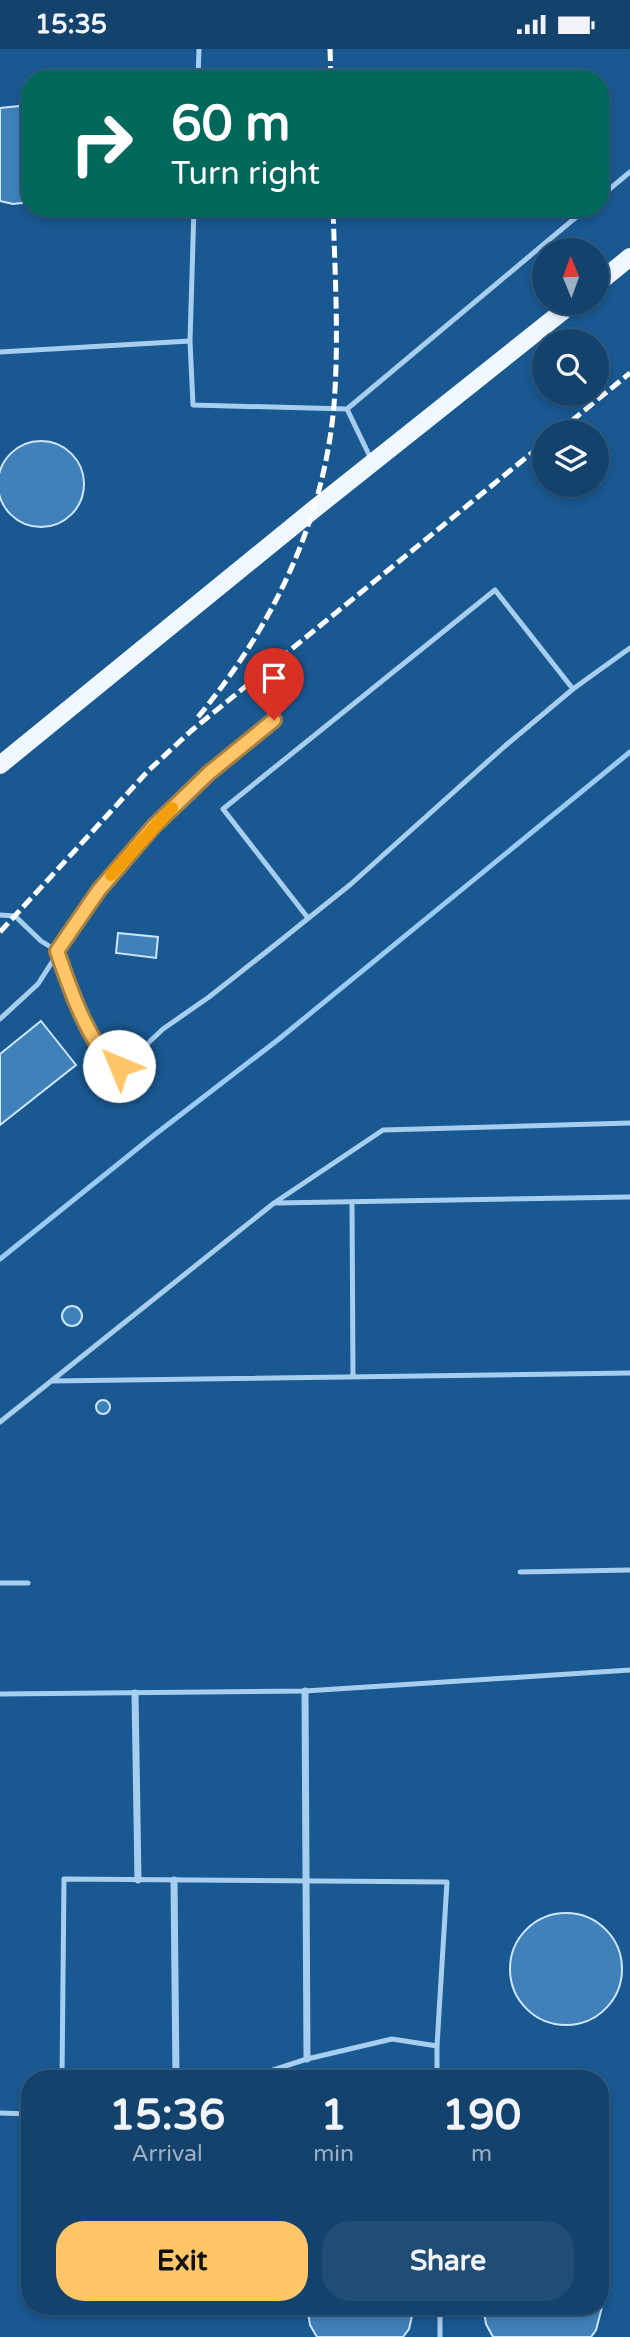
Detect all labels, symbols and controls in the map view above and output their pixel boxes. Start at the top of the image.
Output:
text: 15:35 [35,9,107,40]
text: 60 m [171,95,290,154]
icon: right [56,98,147,189]
text: Turn right [171,155,320,193]
north arrow [532,238,609,315]
map controls [532,238,609,497]
button: search [532,329,609,406]
button: layers [532,420,609,497]
pin [244,648,304,720]
icon: arrive [255,659,293,697]
position arrow [82,1029,156,1103]
text: 15:36 [109,2090,225,2141]
text: 1 [320,2090,347,2141]
text: 190 [442,2090,521,2141]
text: Arrival [132,2140,203,2168]
text: min [313,2140,354,2168]
text: m [471,2140,492,2168]
button: Exit [56,2221,308,2301]
button: Share [322,2221,574,2301]

